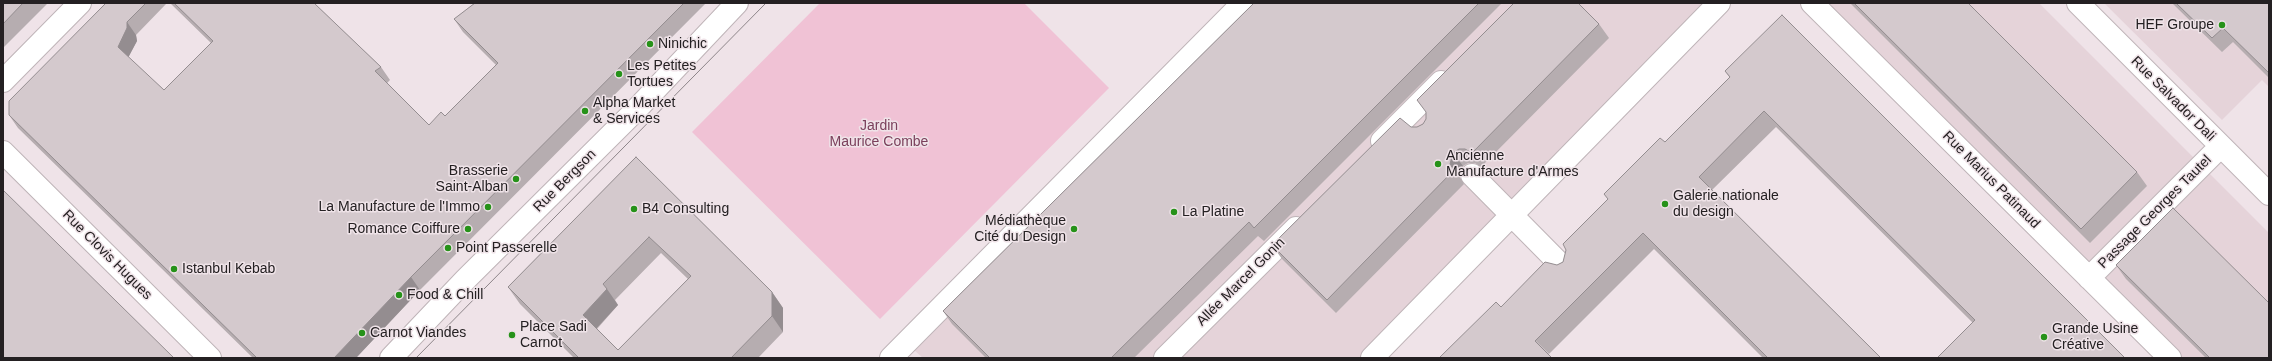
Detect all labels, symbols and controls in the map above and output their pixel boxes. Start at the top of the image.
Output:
place label: HEF Groupe [2135,17,2214,33]
marker: HEF Groupe [2217,20,2227,30]
place label: Ninichic [658,36,707,52]
marker: Ninichic [645,39,655,49]
street label: Rue Salvador Dali [2127,53,2219,145]
place label: Les Petites Tortues [627,58,696,90]
marker: Les Petites Tortues [614,69,624,79]
place label: Alpha Market & Services [593,95,675,128]
marker: Alpha Market & Services [580,106,590,116]
park label: Jardin Maurice Combe [830,118,928,150]
street label: Rue Marius Patinaud [1939,128,2043,232]
street label: Rue Bergson [530,146,600,216]
place label: Ancienne Manufacture d'Armes [1446,148,1579,180]
street label: Passage Georges Tautel [2095,152,2215,272]
marker: Ancienne Manufacture d'Armes [1433,159,1443,169]
place label: Brasserie Saint-Alban [436,163,508,196]
marker: Brasserie Saint-Alban [511,174,521,184]
place label: Galerie nationale du design [1673,188,1779,220]
place label: La Manufacture de l'Immo [319,199,480,215]
marker: Galerie nationale du design [1660,199,1670,209]
place label: B4 Consulting [642,201,729,217]
marker: La Manufacture de l'Immo [483,202,493,212]
marker: B4 Consulting [629,204,639,214]
place label: La Platine [1182,204,1244,220]
street label: Rue Clovis Hugues [59,207,155,303]
marker: La Platine [1169,207,1179,217]
place label: Médiathèque Cité du Design [974,213,1066,246]
place label: Romance Coiffure [347,221,460,237]
marker: Romance Coiffure [463,224,473,234]
marker: Médiathèque Cité du Design [1069,224,1079,234]
street label: Allée Marcel Gonin [1193,234,1289,330]
place label: Point Passerelle [456,240,557,256]
marker: Point Passerelle [443,243,453,253]
place label: Istanbul Kebab [182,261,275,277]
marker: Istanbul Kebab [169,264,179,274]
place label: Food & Chill [407,287,483,303]
marker: Food & Chill [394,290,404,300]
place label: Place Sadi Carnot [520,319,587,352]
place label: Grande Usine Créative [2052,321,2138,354]
place label: Carnot Viandes [370,325,466,341]
marker: Carnot Viandes [357,328,367,338]
marker: Place Sadi Carnot [507,330,517,340]
marker: Grande Usine Créative [2039,332,2049,342]

